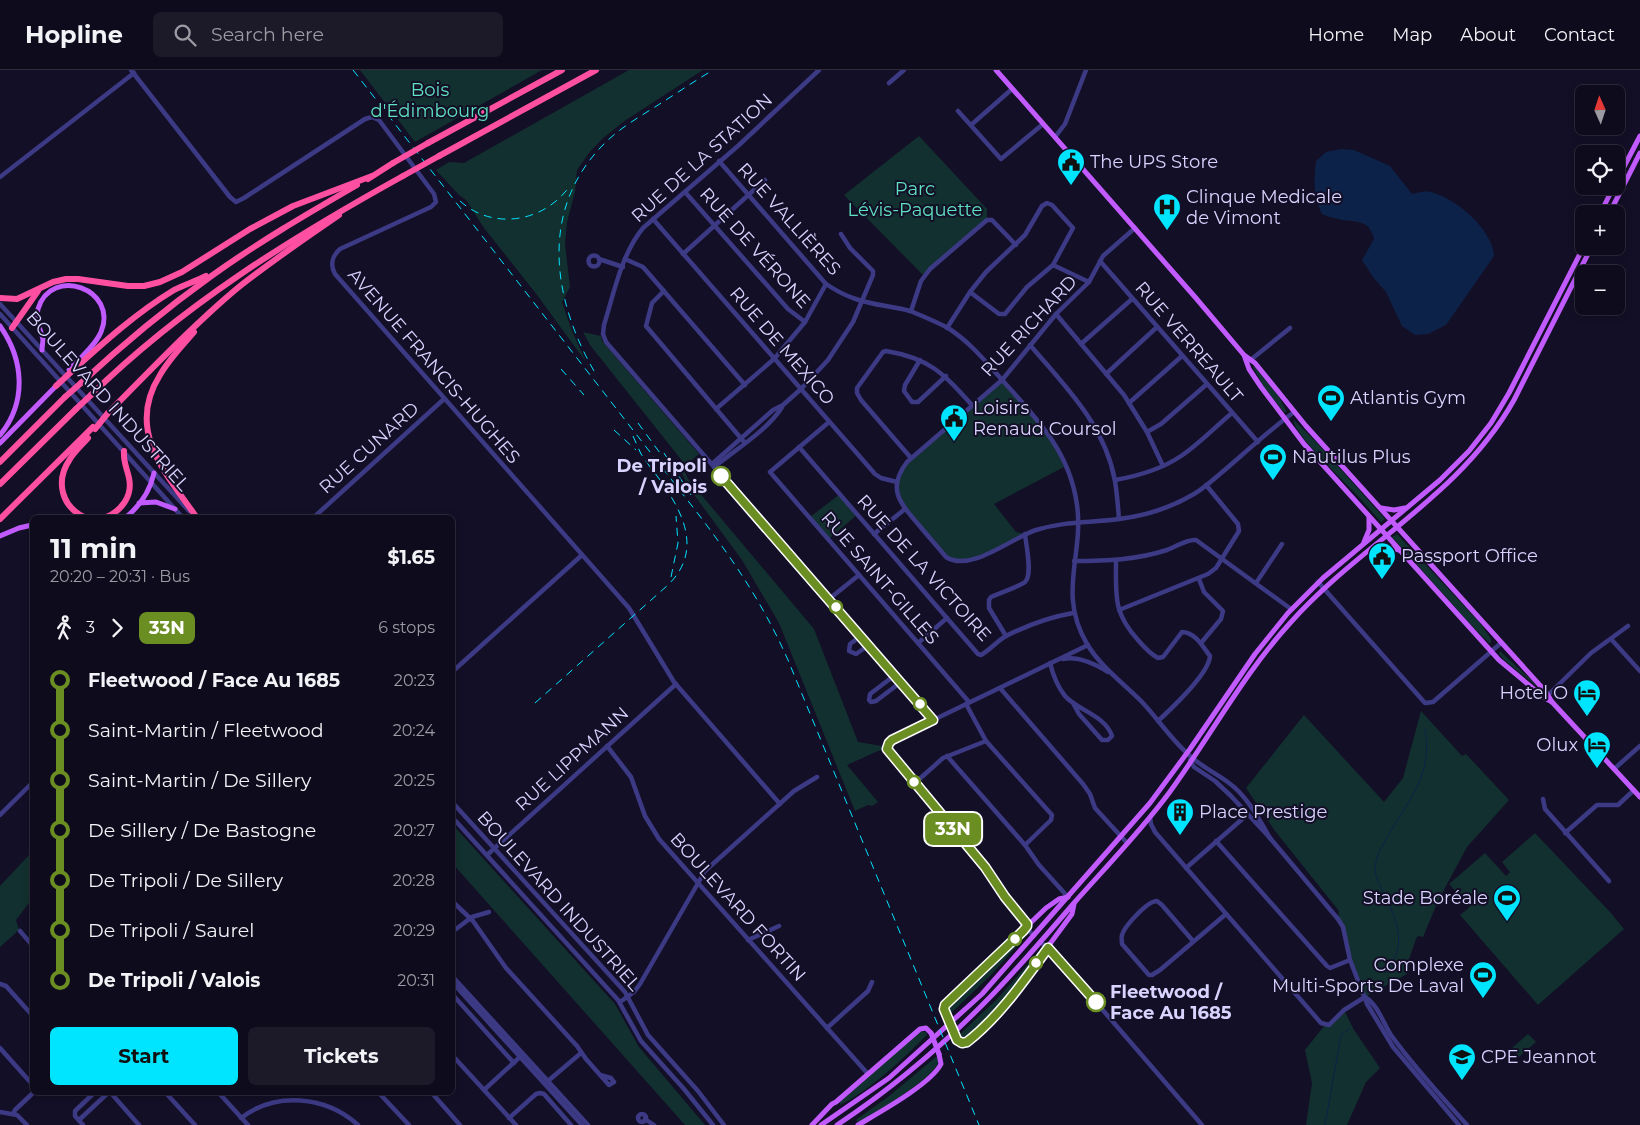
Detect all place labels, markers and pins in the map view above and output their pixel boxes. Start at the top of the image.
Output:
public building icon: The UPS Store [1056,147,1086,186]
place label: The UPS Store [1090,151,1218,173]
place label: Clinque Medicale de Vimont [1186,186,1342,229]
hospital icon: Clinque Medicale de Vimont [1152,192,1182,231]
sports icon: Atlantis Gym [1316,383,1346,422]
place label: Atlantis Gym [1350,387,1466,409]
place label: Loisirs Renaud Coursol [973,397,1117,440]
public building icon: Loisirs Renaud Coursol [939,403,969,442]
sports icon: Nautilus Plus [1258,442,1288,481]
place label: Nautilus Plus [1292,446,1411,468]
place label: De Tripoli / Valois [617,455,707,498]
marker: De Tripoli / Valois [711,466,731,486]
public building icon: Passport Office [1367,541,1397,580]
place label: Passport Office [1401,545,1538,567]
unlabelled marker [829,600,843,614]
hotel icon: Hotel O [1572,678,1602,717]
place label: Hotel O [1500,682,1568,704]
unlabelled marker [913,697,927,711]
hotel icon: Olux [1582,730,1612,769]
place label: Olux [1536,734,1578,756]
unlabelled marker [907,775,921,789]
building icon: Place Prestige [1165,797,1195,836]
place label: Place Prestige [1199,801,1328,823]
sports icon: Stade Boréale [1492,883,1522,922]
place label: Stade Boréale [1363,887,1488,909]
unlabelled marker [1008,932,1022,946]
place label: Complexe Multi-Sports De Laval [1272,954,1464,997]
unlabelled marker [1029,956,1043,970]
sports icon: Complexe Multi-Sports De Laval [1468,960,1498,999]
place label: Fleetwood / Face Au 1685 [1110,981,1232,1024]
marker: Fleetwood / Face Au 1685 [1086,992,1106,1012]
school or university icon: CPE Jeannot [1447,1042,1477,1081]
place label: CPE Jeannot [1481,1046,1596,1068]

